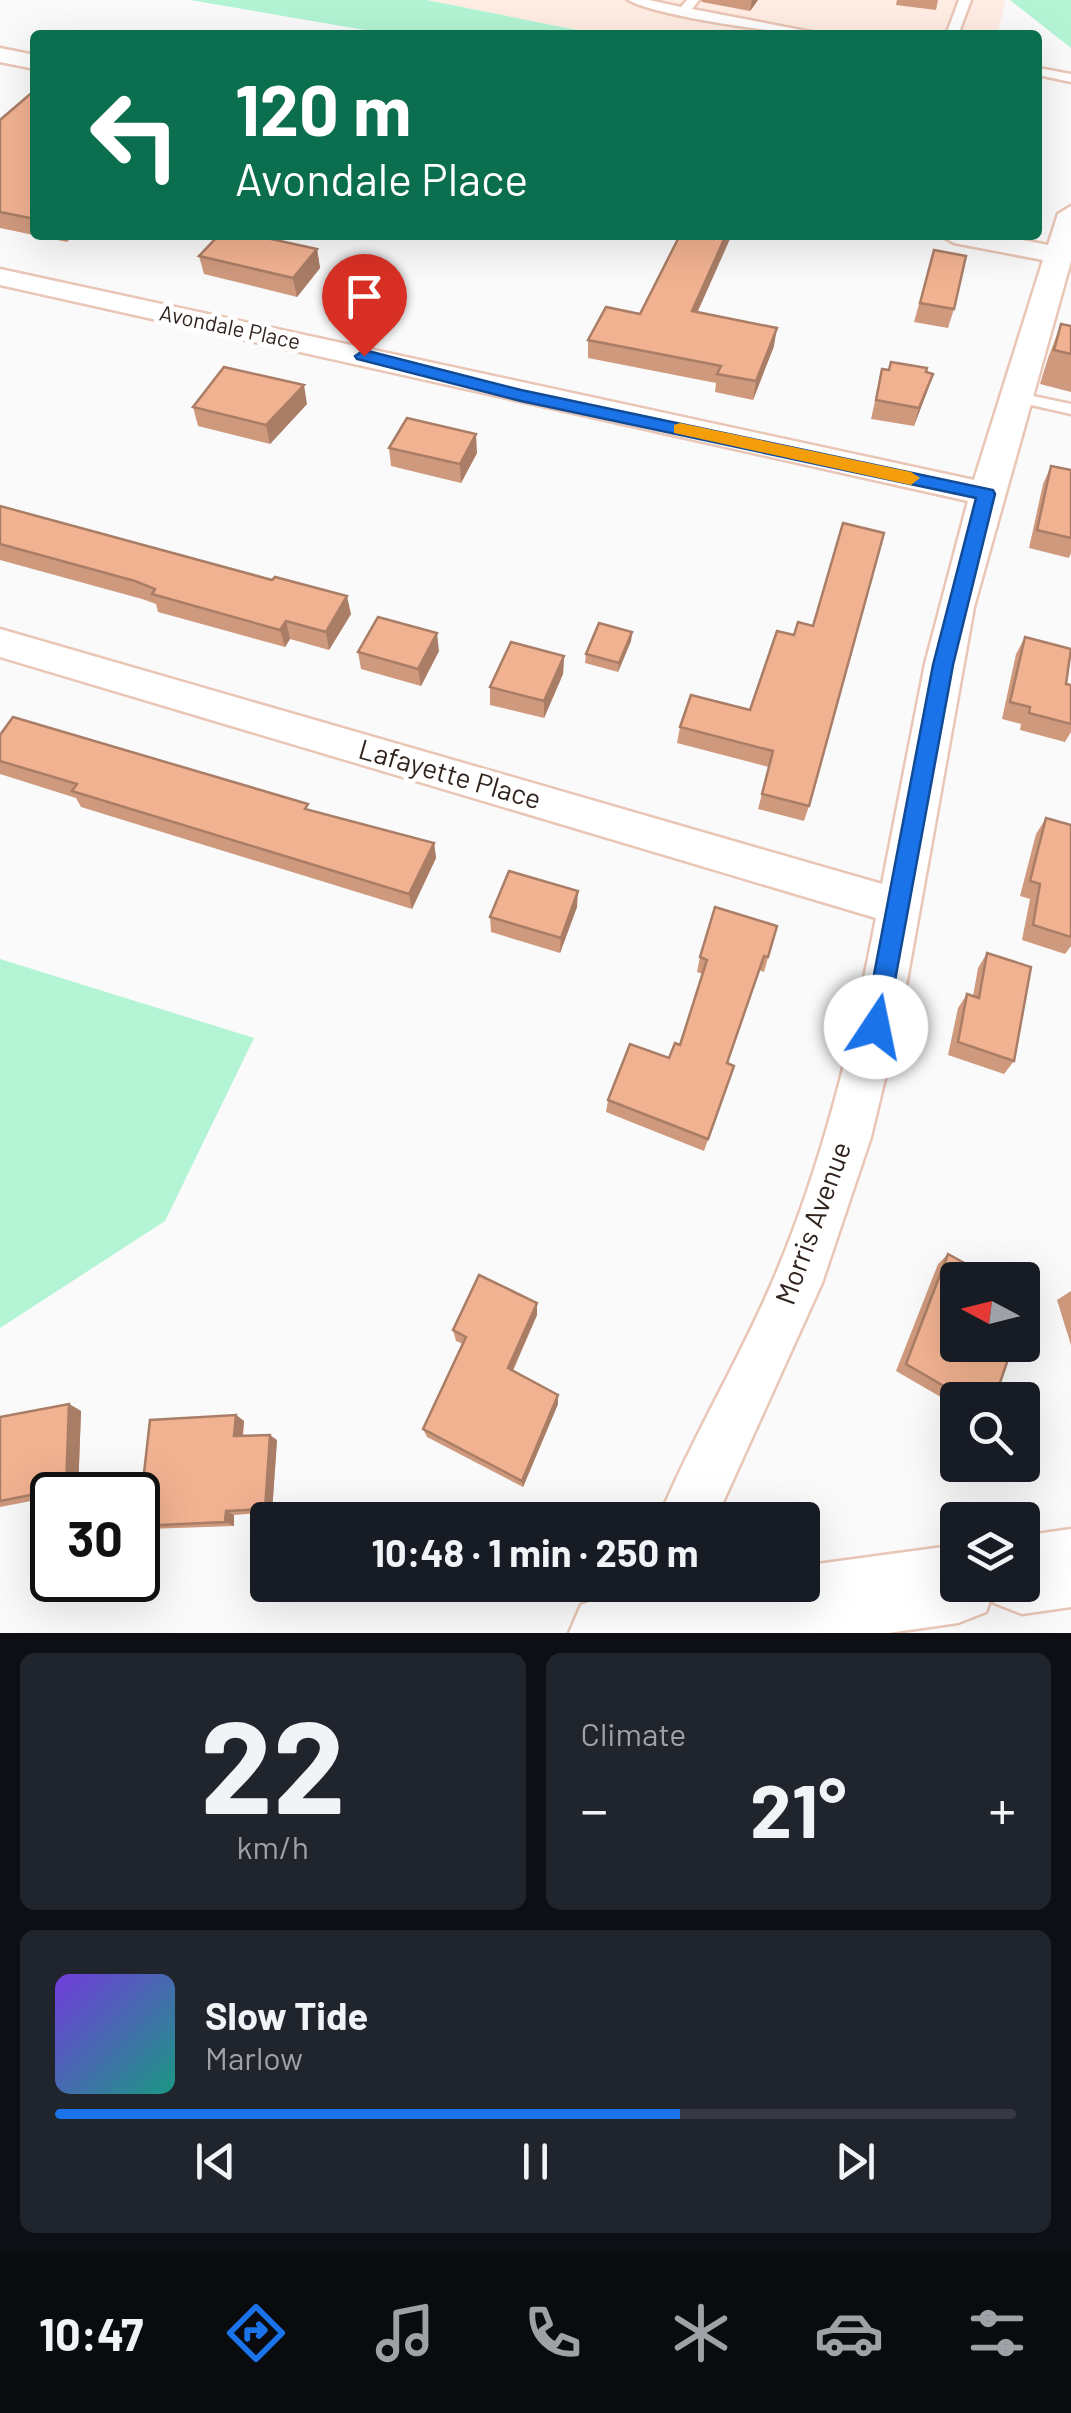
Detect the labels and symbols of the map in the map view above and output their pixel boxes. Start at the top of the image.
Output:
pin [322,254,407,357]
street label: Avondale Place [157,298,303,354]
street label: Lafayette Place [355,731,545,815]
position arrow [824,975,928,1079]
street label: Morris Avenue [767,1137,857,1309]
north arrow [940,1262,1040,1362]
speed limit sign: 30 [30,1472,160,1602]

